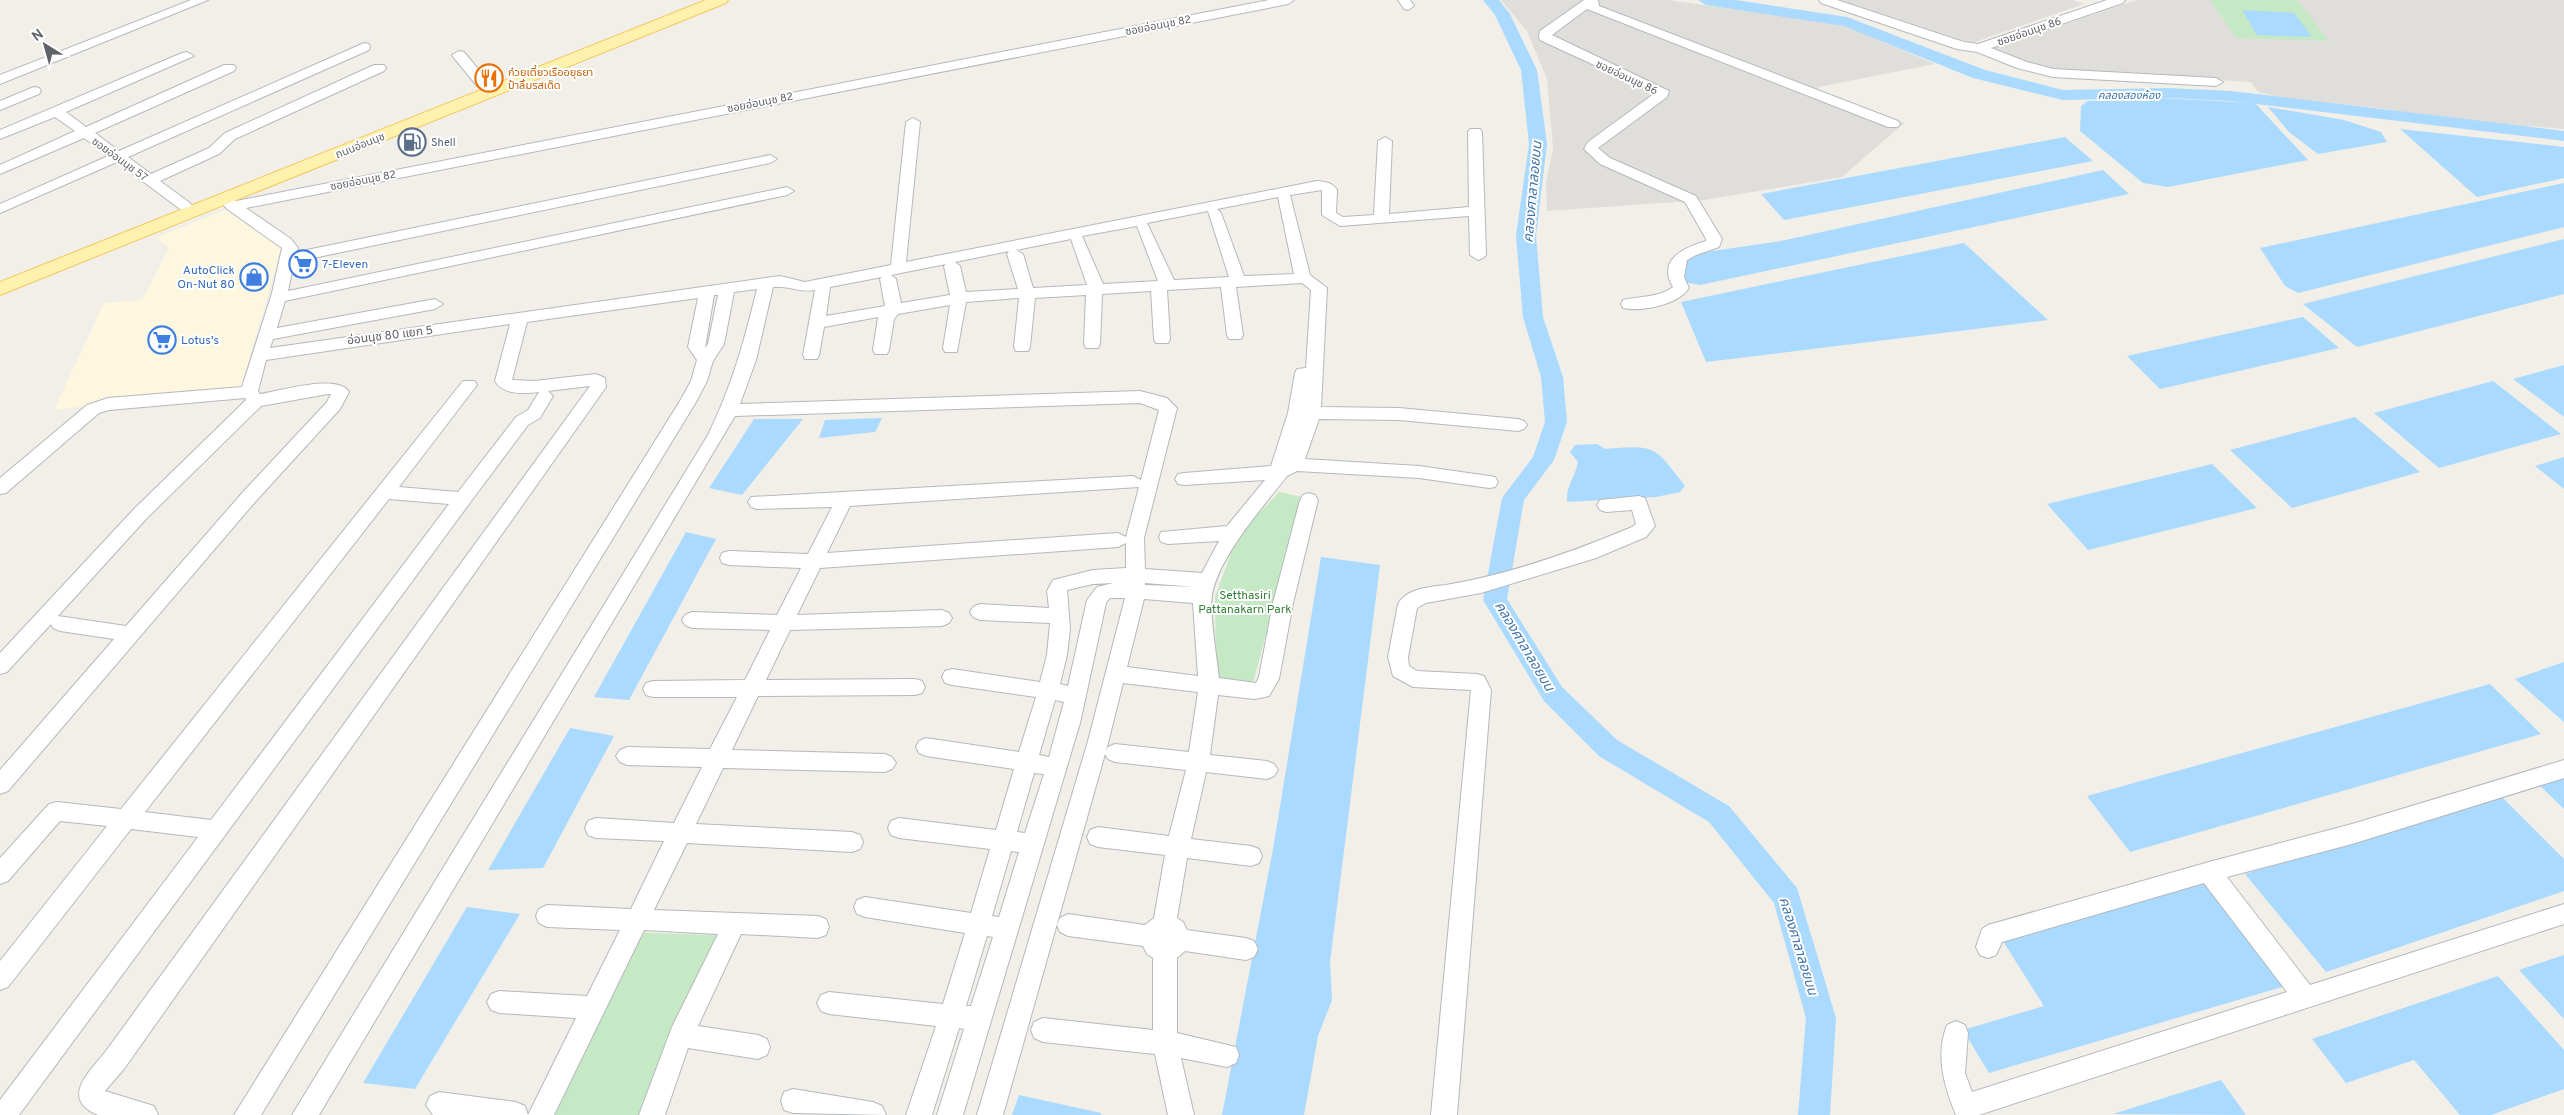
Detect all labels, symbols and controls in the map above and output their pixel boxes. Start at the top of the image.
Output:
street label: ซอยอ่อนนุช 82 [1124,13,1192,39]
street label: ซอยอ่อนนุช 86 [1995,14,2063,49]
north arrow [20,20,70,70]
text: N [29,26,47,46]
street label: ซอยอ่อนนุช 86 [1593,57,1660,98]
restaurant icon: ก๋วยเตี๋ยวเรืออยุธยา ป้าลิ้มรสเด็ด [474,63,504,93]
place label: ก๋วยเตี๋ยวเรืออยุธยา ป้าลิ้มรสเด็ด [508,64,593,93]
water label: คลองสองห้อง [2098,89,2161,103]
street label: ซอยอ่อนนุช 82 [726,90,794,116]
fuel station icon: Shell [397,127,427,157]
street label: ถนนอ่อนนุช [334,130,387,162]
street label: ซอยอ่อนนุช 57 [89,135,150,185]
place label: Shell [431,136,456,150]
water label: คลองศาลาลอยบน [1521,139,1547,244]
street label: ซอยอ่อนนุช 82 [329,168,397,194]
supermarket icon: 7-Eleven [288,249,318,279]
place label: 7-Eleven [322,257,368,273]
shop icon: AutoClick On-Nut 80 [239,262,269,292]
place label: AutoClick On-Nut 80 [177,263,235,293]
street label: อ่อนนุช 80 แยก 5 [346,323,434,349]
supermarket icon: Lotus's [147,325,177,355]
place label: Lotus's [181,333,219,349]
park label: Setthasiri Pattanakarn Park [1198,588,1292,618]
water label: คลองศาลาลอยบน [1490,599,1558,696]
water label: คลองศาลาลอยบน [1775,895,1821,999]

